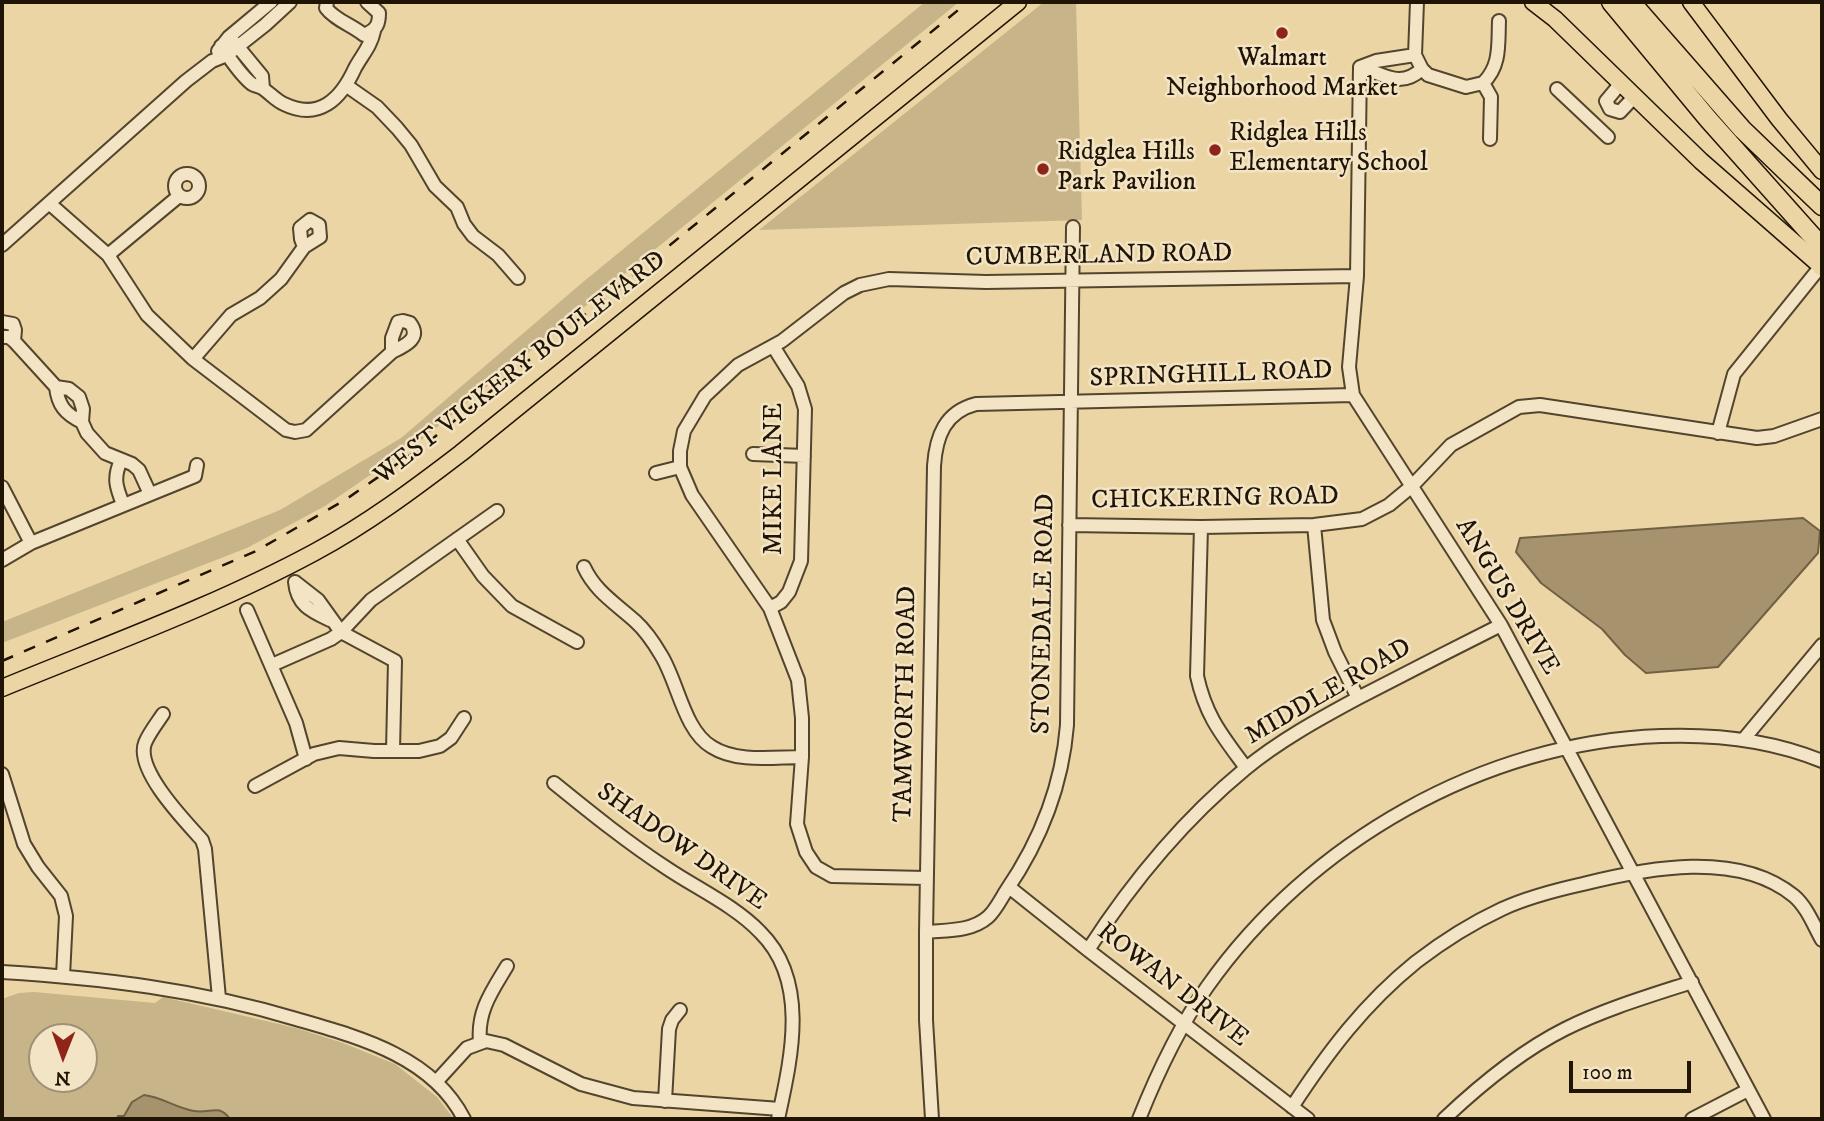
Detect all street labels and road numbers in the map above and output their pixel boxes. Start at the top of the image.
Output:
street label: CUMBERLAND ROAD [965,239,1233,275]
street label: WEST VICKERY BOULEVARD [369,245,673,493]
street label: SPRINGHILL ROAD [1089,356,1333,396]
street label: MIKE LANE [760,403,792,555]
street label: CHICKERING ROAD [1091,482,1339,518]
street label: STONEDALE ROAD [1027,493,1063,735]
street label: ANGUS DRIVE [1447,513,1565,681]
street label: TAMWORTH ROAD [889,585,925,823]
street label: MIDDLE ROAD [1240,633,1418,753]
street label: SHADOW DRIVE [590,778,772,918]
street label: ROWAN DRIVE [1090,917,1254,1055]

